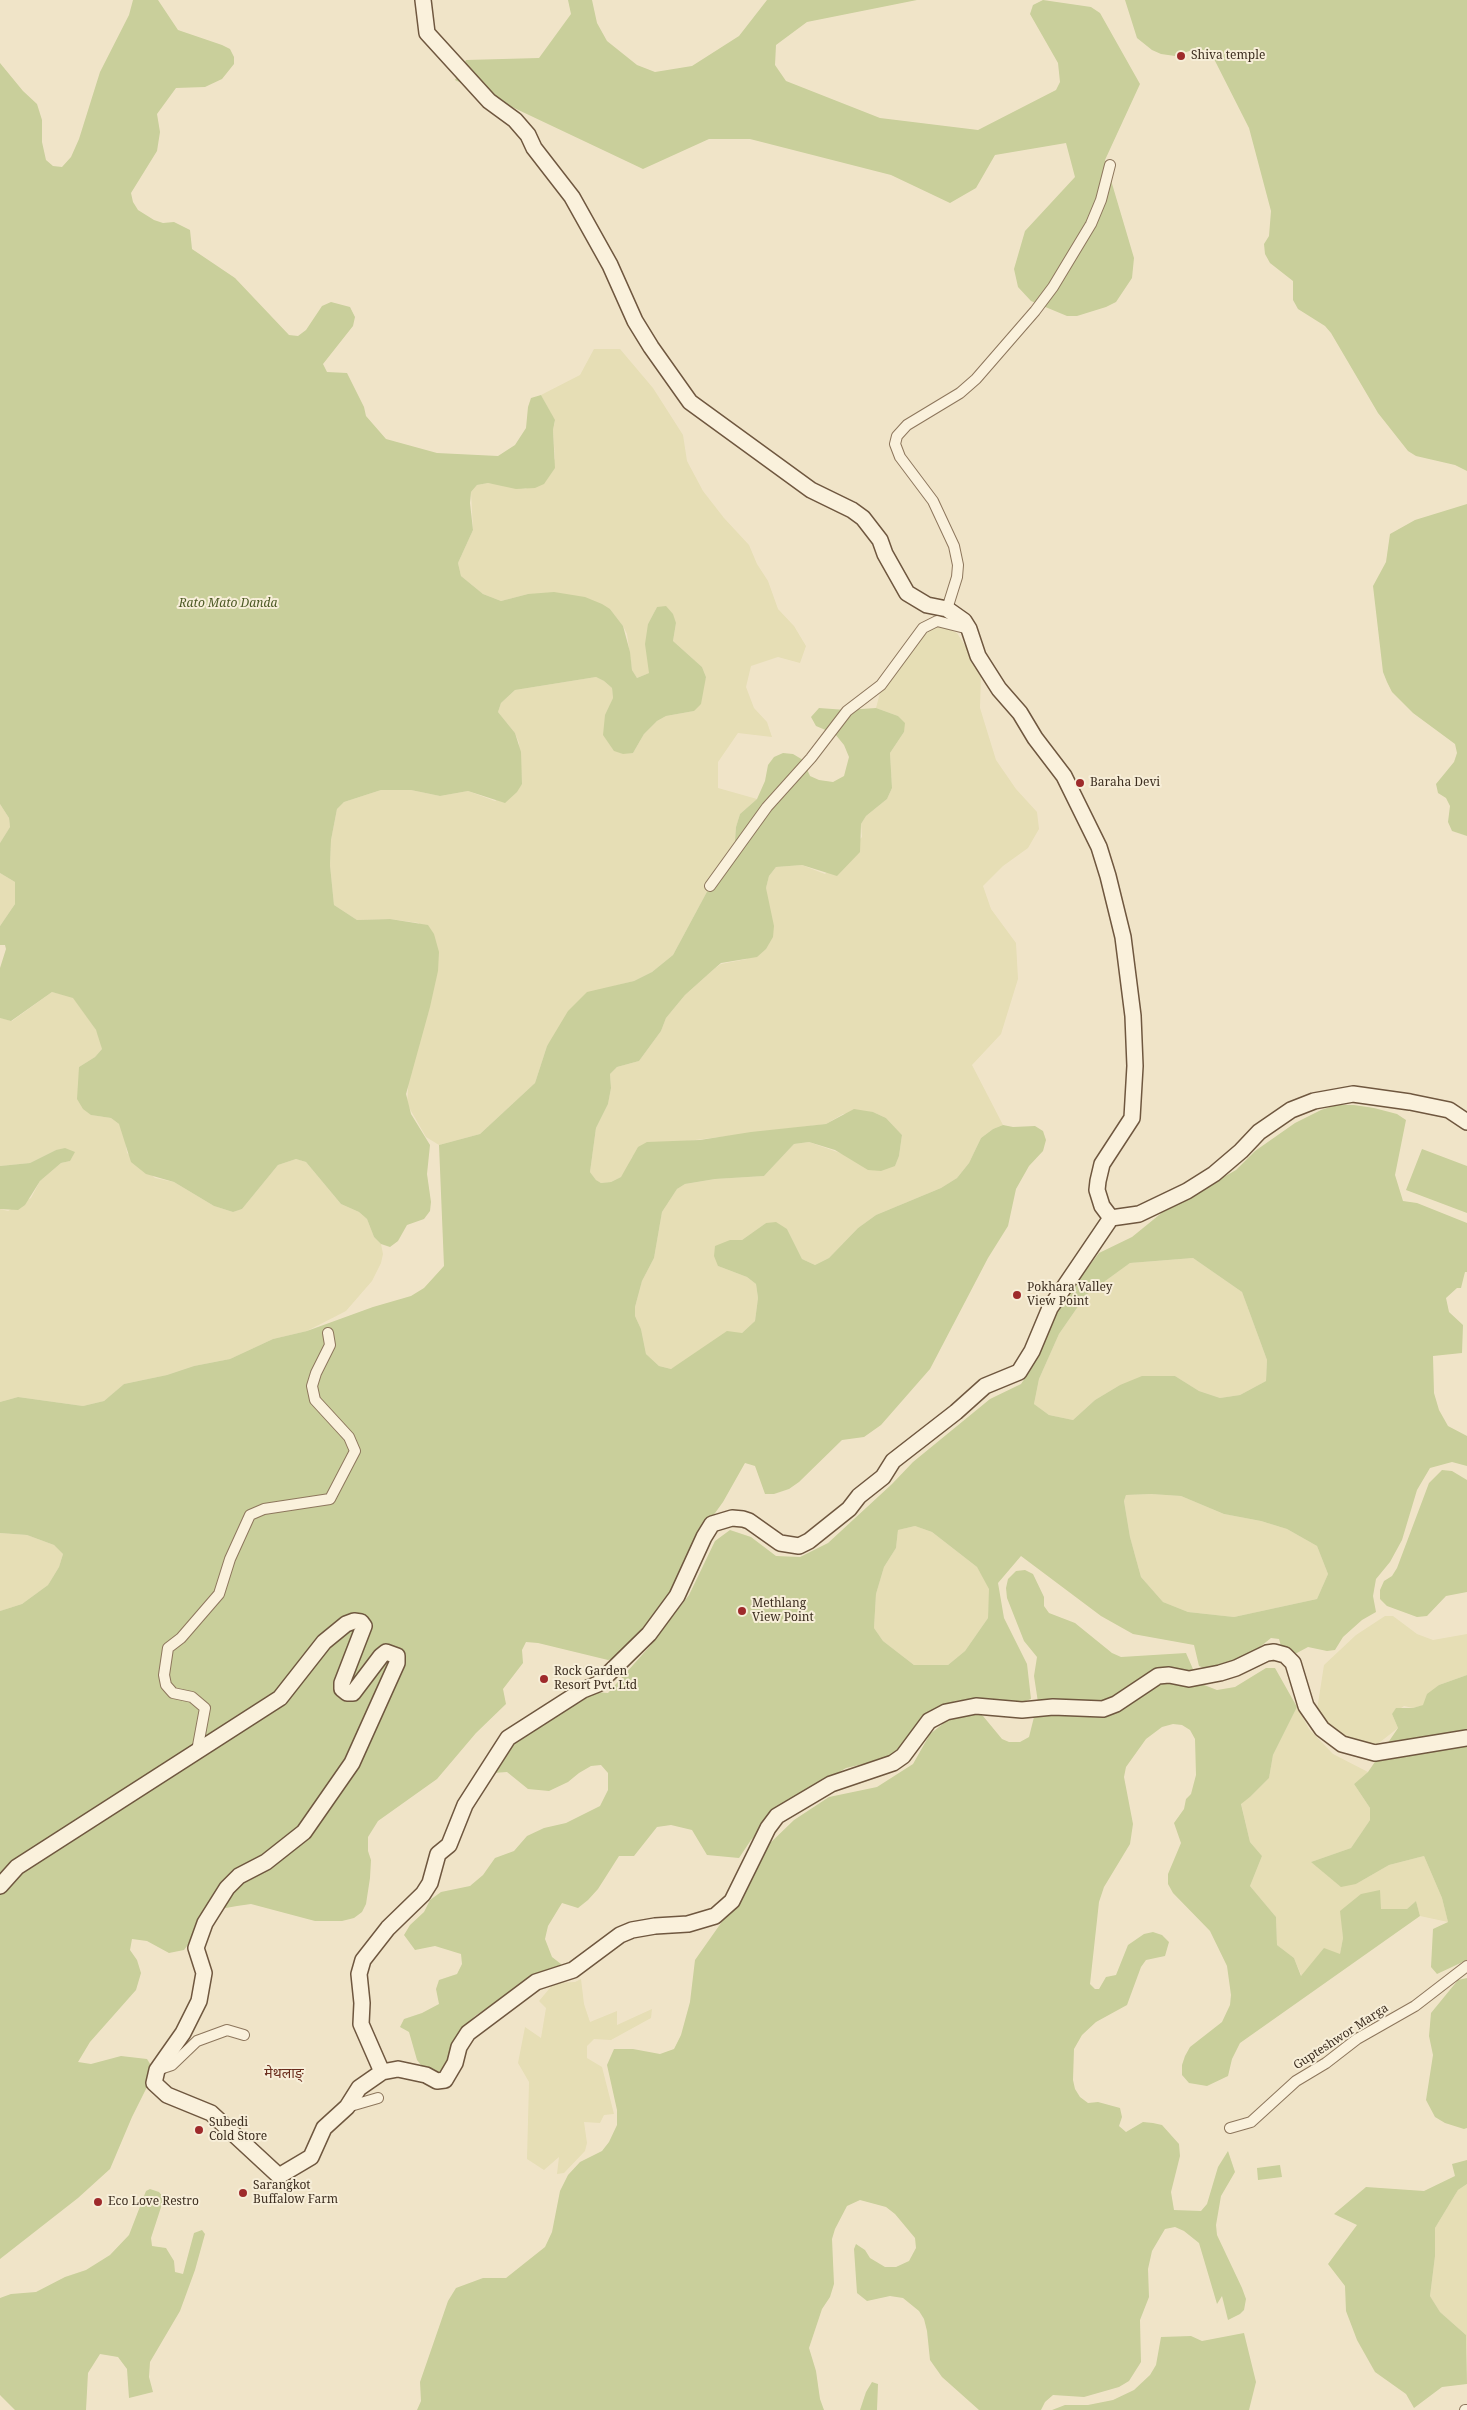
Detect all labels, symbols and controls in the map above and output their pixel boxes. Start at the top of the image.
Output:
place label: Shiva temple [1191,49,1265,63]
marker: Shiva temple [1175,50,1187,62]
park label: Rato Mato Danda [179,597,277,611]
place label: Baraha Devi [1090,776,1160,790]
marker: Baraha Devi [1074,777,1086,789]
place label: Pokhara Valley View Point [1027,1281,1113,1309]
marker: Pokhara Valley View Point [1011,1289,1023,1301]
place label: Methlang View Point [752,1597,814,1625]
marker: Methlang View Point [736,1605,748,1617]
place label: Rock Garden Resort Pvt. Ltd [554,1665,637,1693]
marker: Rock Garden Resort Pvt. Ltd [538,1673,550,1685]
street label: Gupteshwor Marga [1291,2001,1391,2073]
district label: मेथलाङ् [264,2066,304,2082]
place label: Subedi Cold Store [209,2116,267,2144]
marker: Subedi Cold Store [193,2124,205,2136]
place label: Sarangkot Buffalow Farm [253,2179,338,2207]
marker: Sarangkot Buffalow Farm [237,2187,249,2199]
place label: Eco Love Restro [108,2195,199,2209]
marker: Eco Love Restro [92,2196,104,2208]

